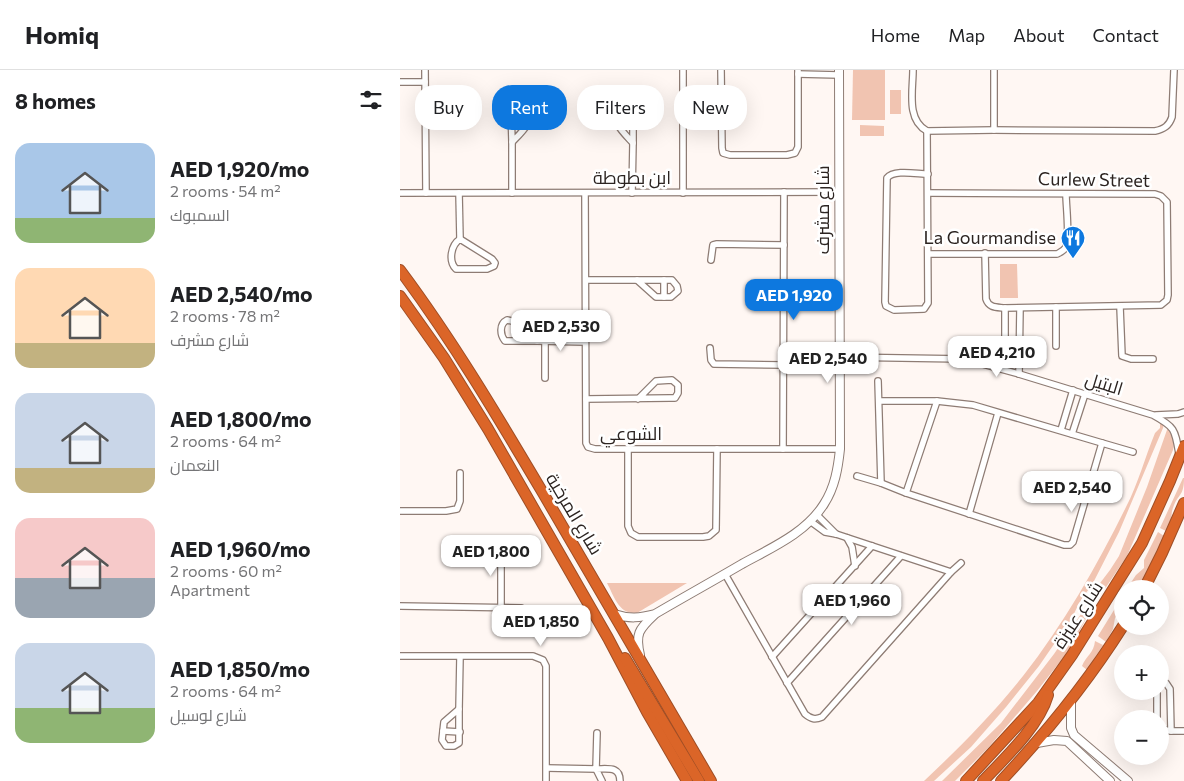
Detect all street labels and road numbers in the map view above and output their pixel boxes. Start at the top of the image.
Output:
street label: شارع مشرف [811,165,835,255]
street label: ابن بطوطة [593,166,671,189]
street label: Curlew Street [1038,167,1150,191]
street label: البتيل [1082,367,1126,400]
street label: الشوعي [600,422,662,448]
street label: شارع المرخية [540,469,608,559]
street label: شارع عنيزة [1047,577,1109,653]

